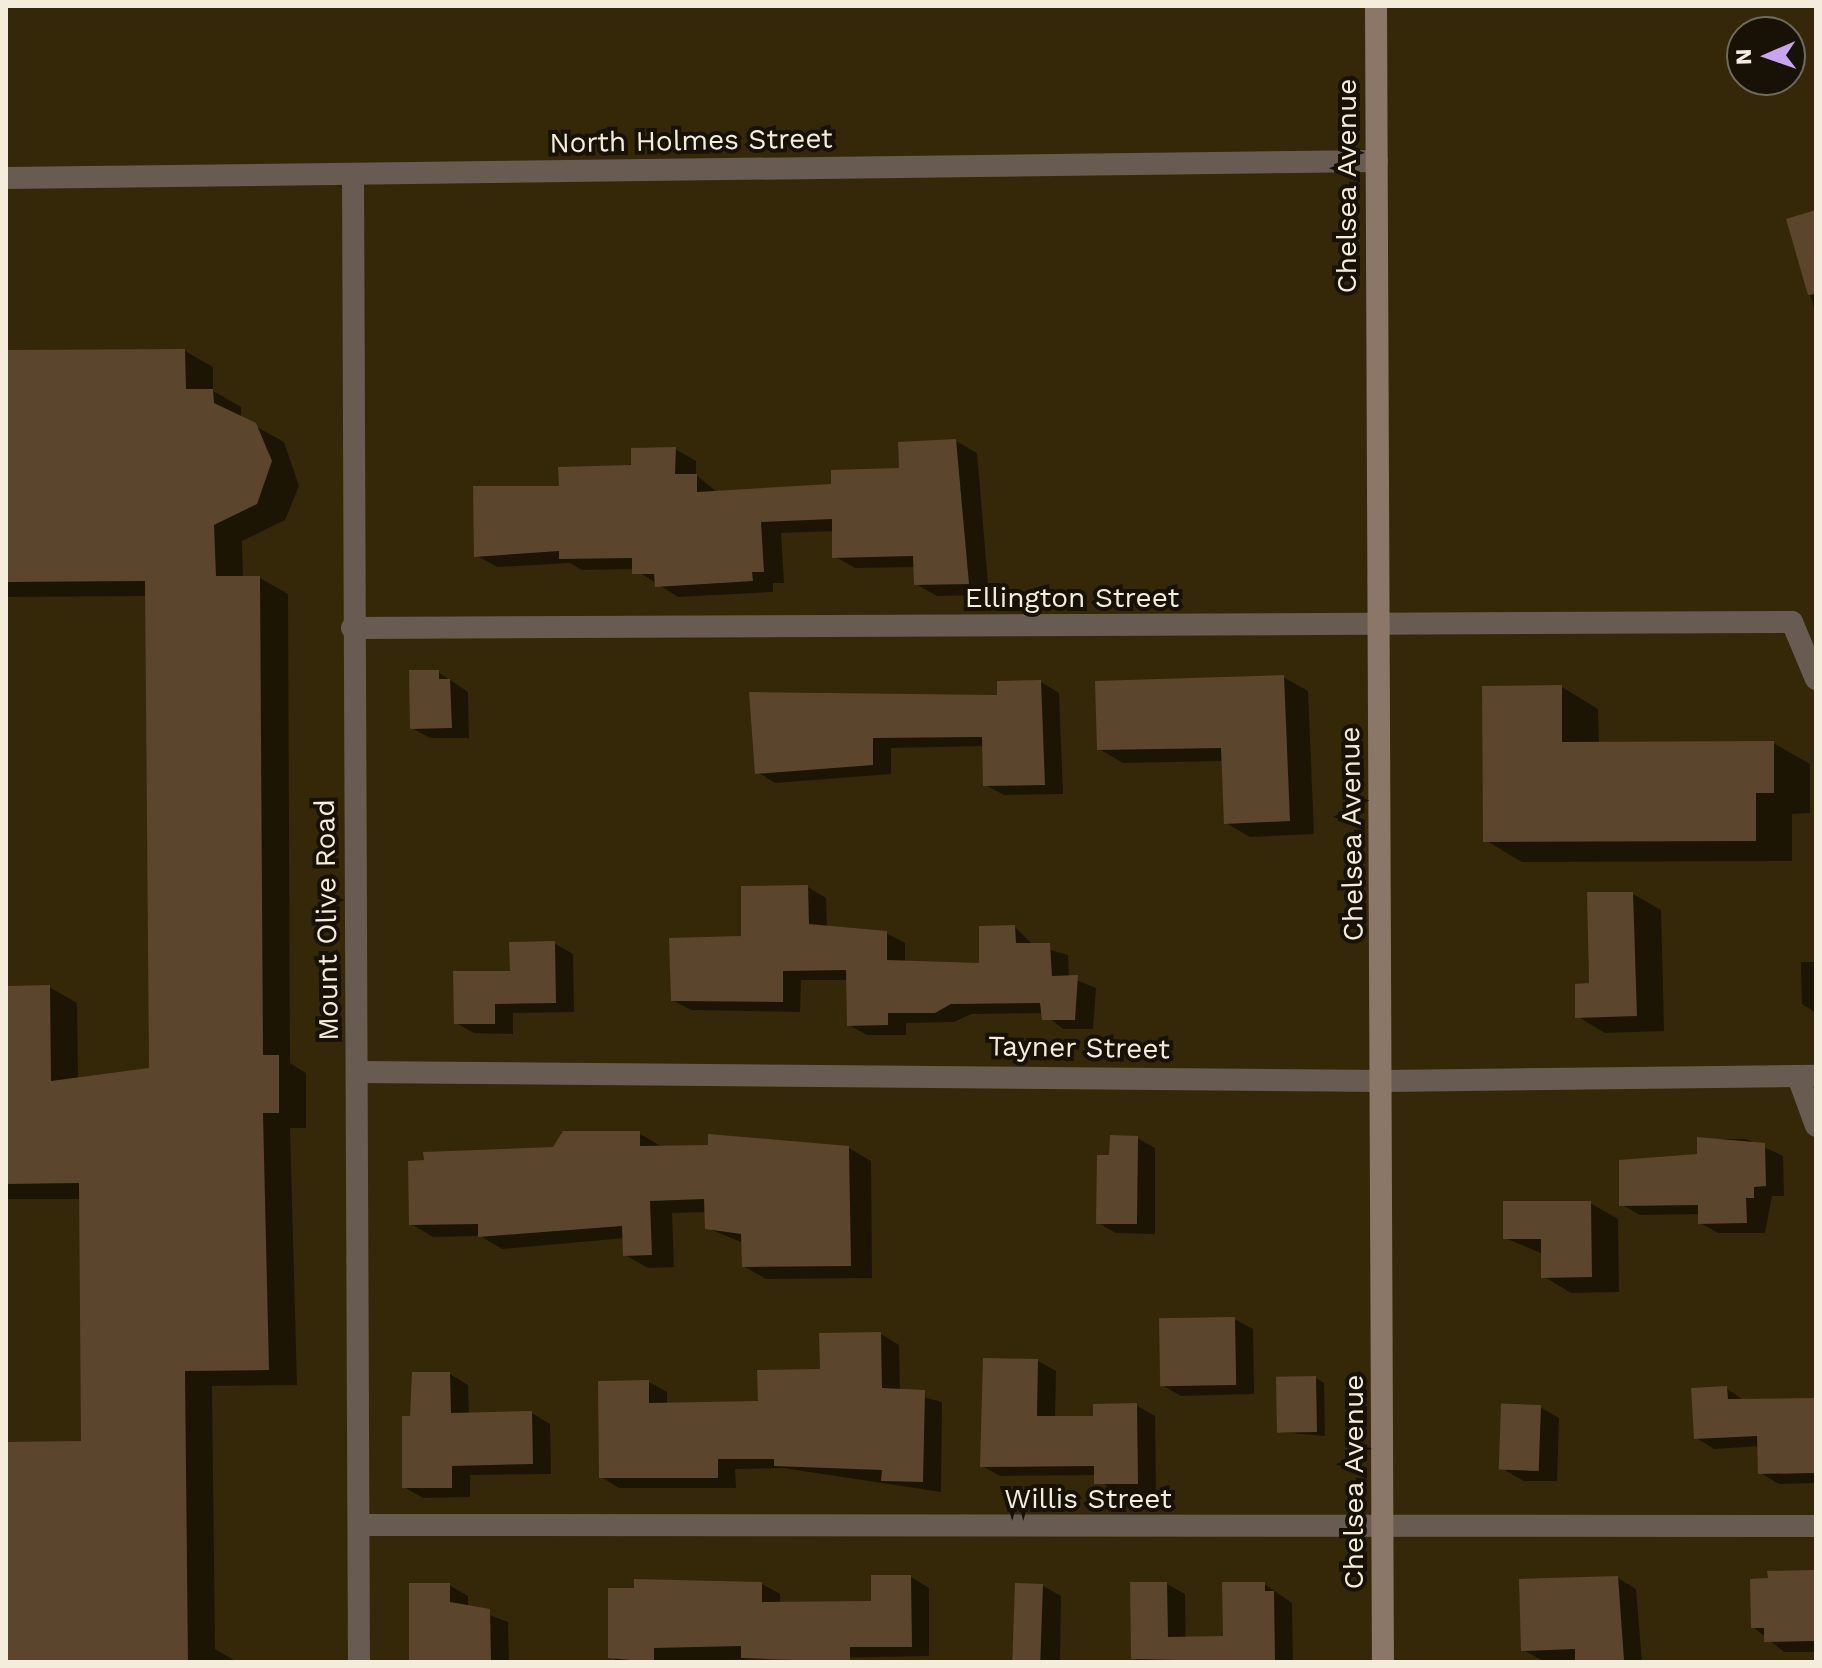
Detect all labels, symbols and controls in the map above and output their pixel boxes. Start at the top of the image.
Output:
north arrow [1726,16,1806,96]
text: N [1731,48,1756,65]
street label: Chelsea Avenue [1330,78,1364,294]
street label: North Holmes Street [549,122,833,160]
street label: Ellington Street [965,581,1179,615]
street label: Chelsea Avenue [1333,725,1371,943]
street label: Mount Olive Road [308,799,346,1041]
street label: Tayner Street [988,1030,1170,1066]
street label: Chelsea Avenue [1337,1374,1371,1590]
street label: Willis Street [1004,1482,1172,1516]

